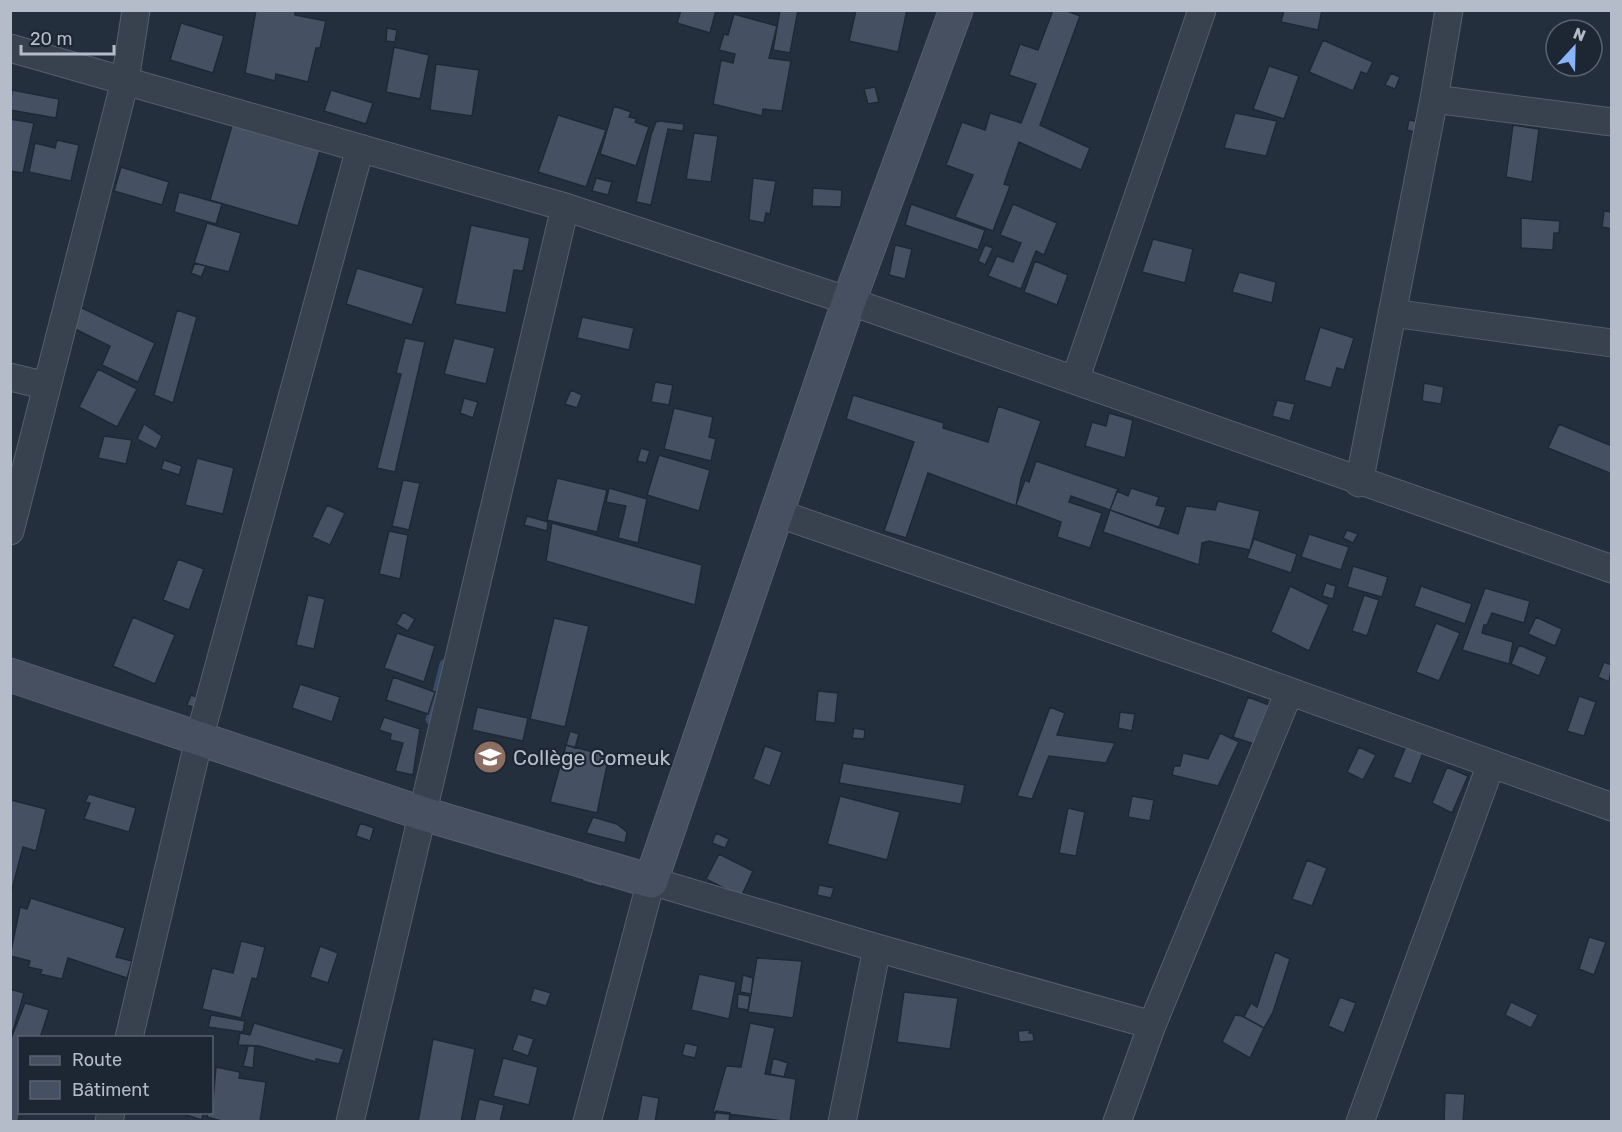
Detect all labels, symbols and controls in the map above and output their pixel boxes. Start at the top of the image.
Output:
scale bar [21,18,114,56]
north arrow [1544,18,1604,78]
text: N [1571,24,1588,46]
text: 20 m [30,28,72,50]
school or university icon: Collège Comeuk [472,739,508,775]
place label: Collège Comeuk [513,745,671,770]
legend [18,1036,213,1114]
text: Route [72,1049,122,1071]
text: Bâtiment [72,1079,149,1101]

